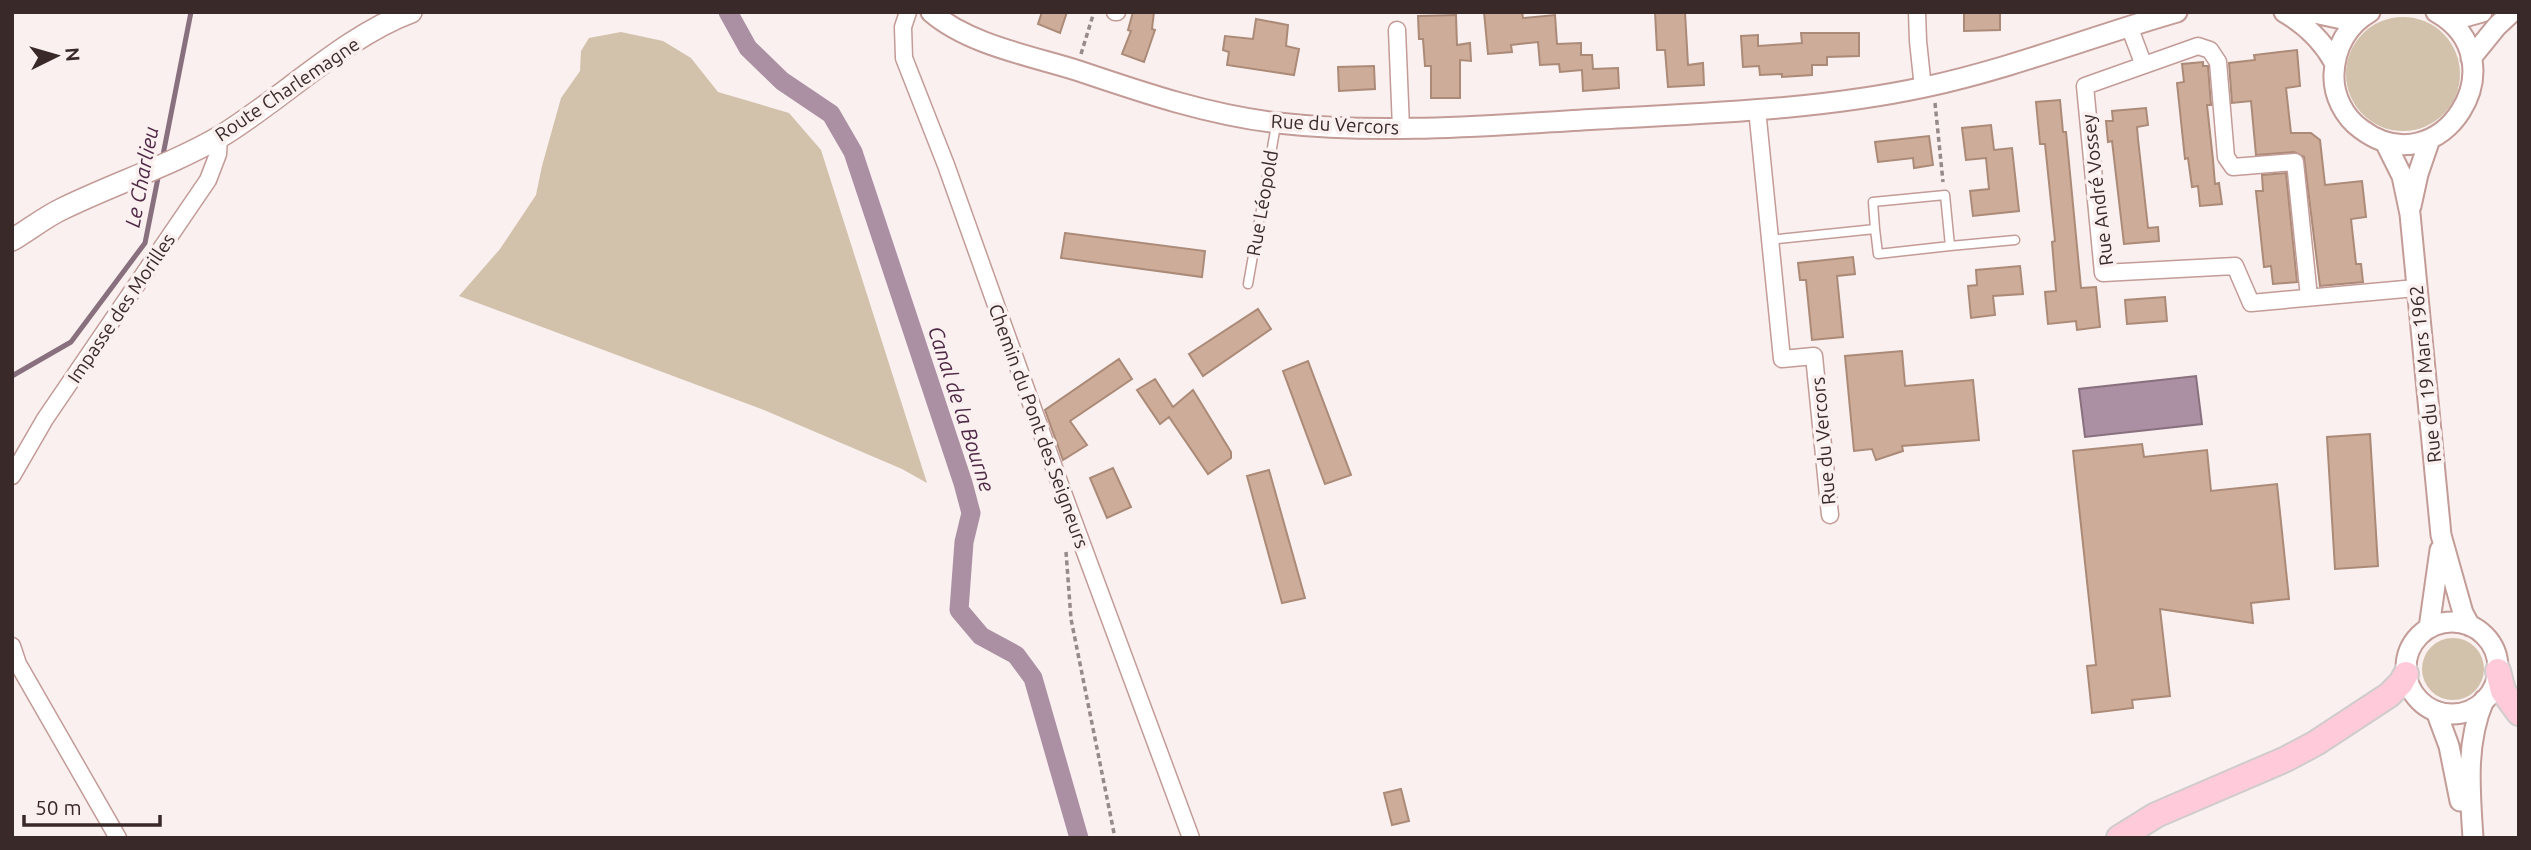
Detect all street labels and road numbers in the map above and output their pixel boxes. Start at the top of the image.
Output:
street label: Route Charlemagne [211,33,363,145]
street label: Rue du Vercors [1270,110,1400,138]
street label: Rue André Vossey [2077,113,2117,267]
street label: Rue Léopold [1242,148,1282,258]
street label: Impasse des Morilles [63,229,179,387]
street label: Rue du 19 Mars 1962 [2405,284,2445,464]
street label: Chemin du Pont des Seigneurs [984,301,1094,551]
street label: Rue du Vercors [1806,376,1840,506]

